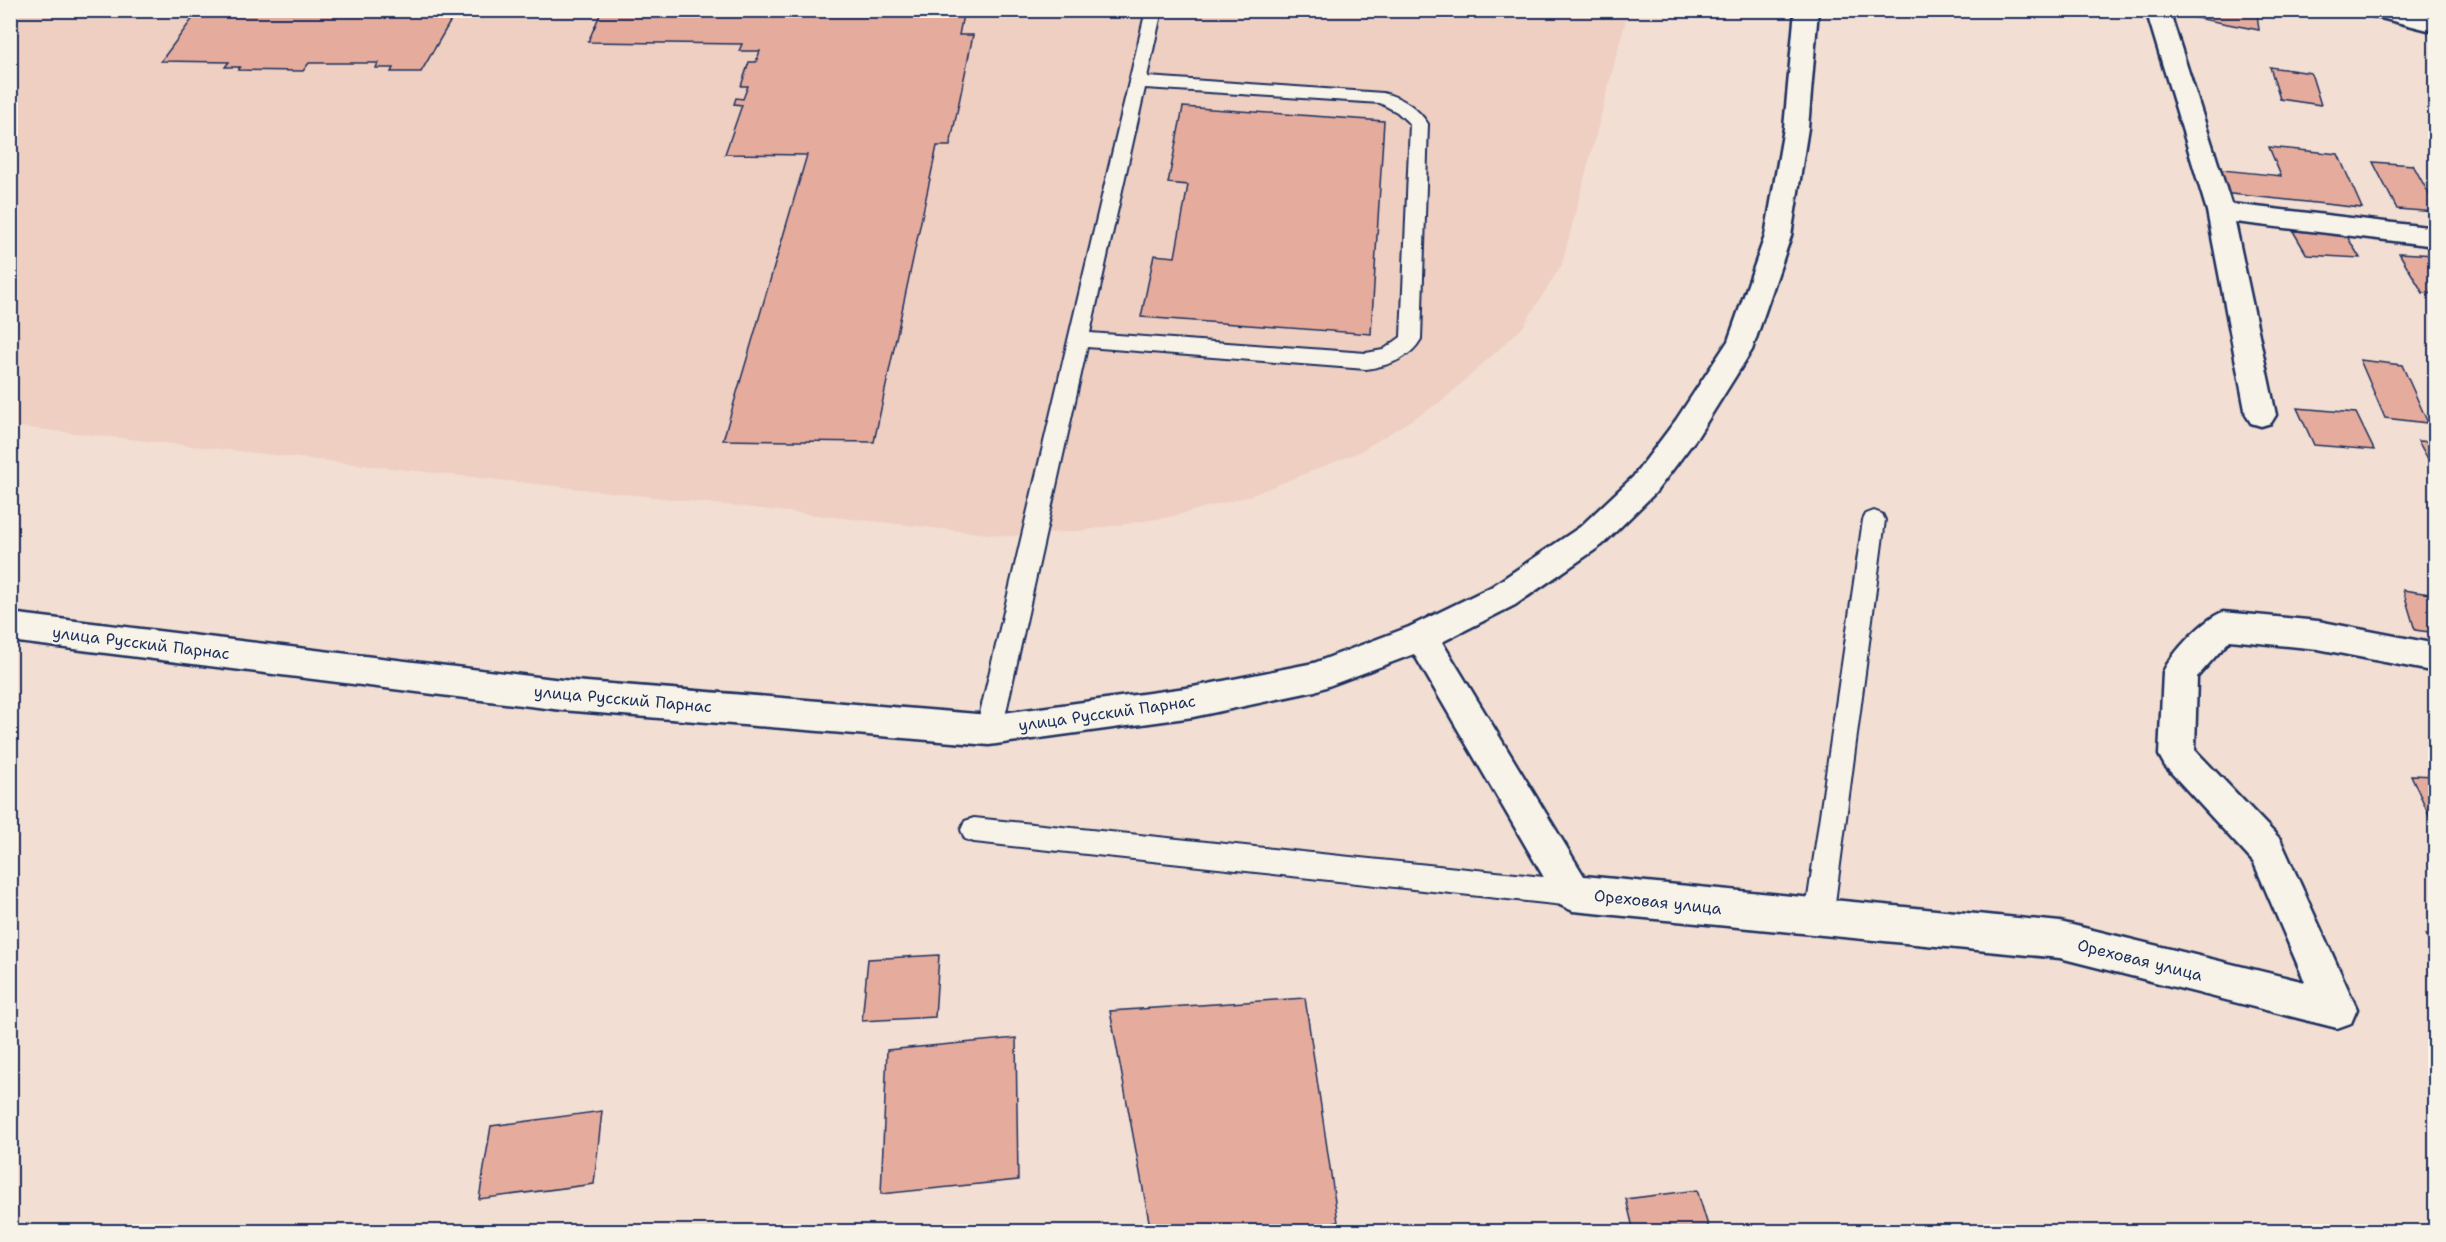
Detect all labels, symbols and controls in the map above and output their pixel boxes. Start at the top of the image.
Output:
street label: улица Русский Парнас [51,622,231,664]
street label: улица Русский Парнас [533,681,713,717]
street label: улица Русский Парнас [1017,690,1197,736]
street label: Ореховая улица [1593,885,1723,919]
street label: Ореховая улица [2075,934,2205,986]

